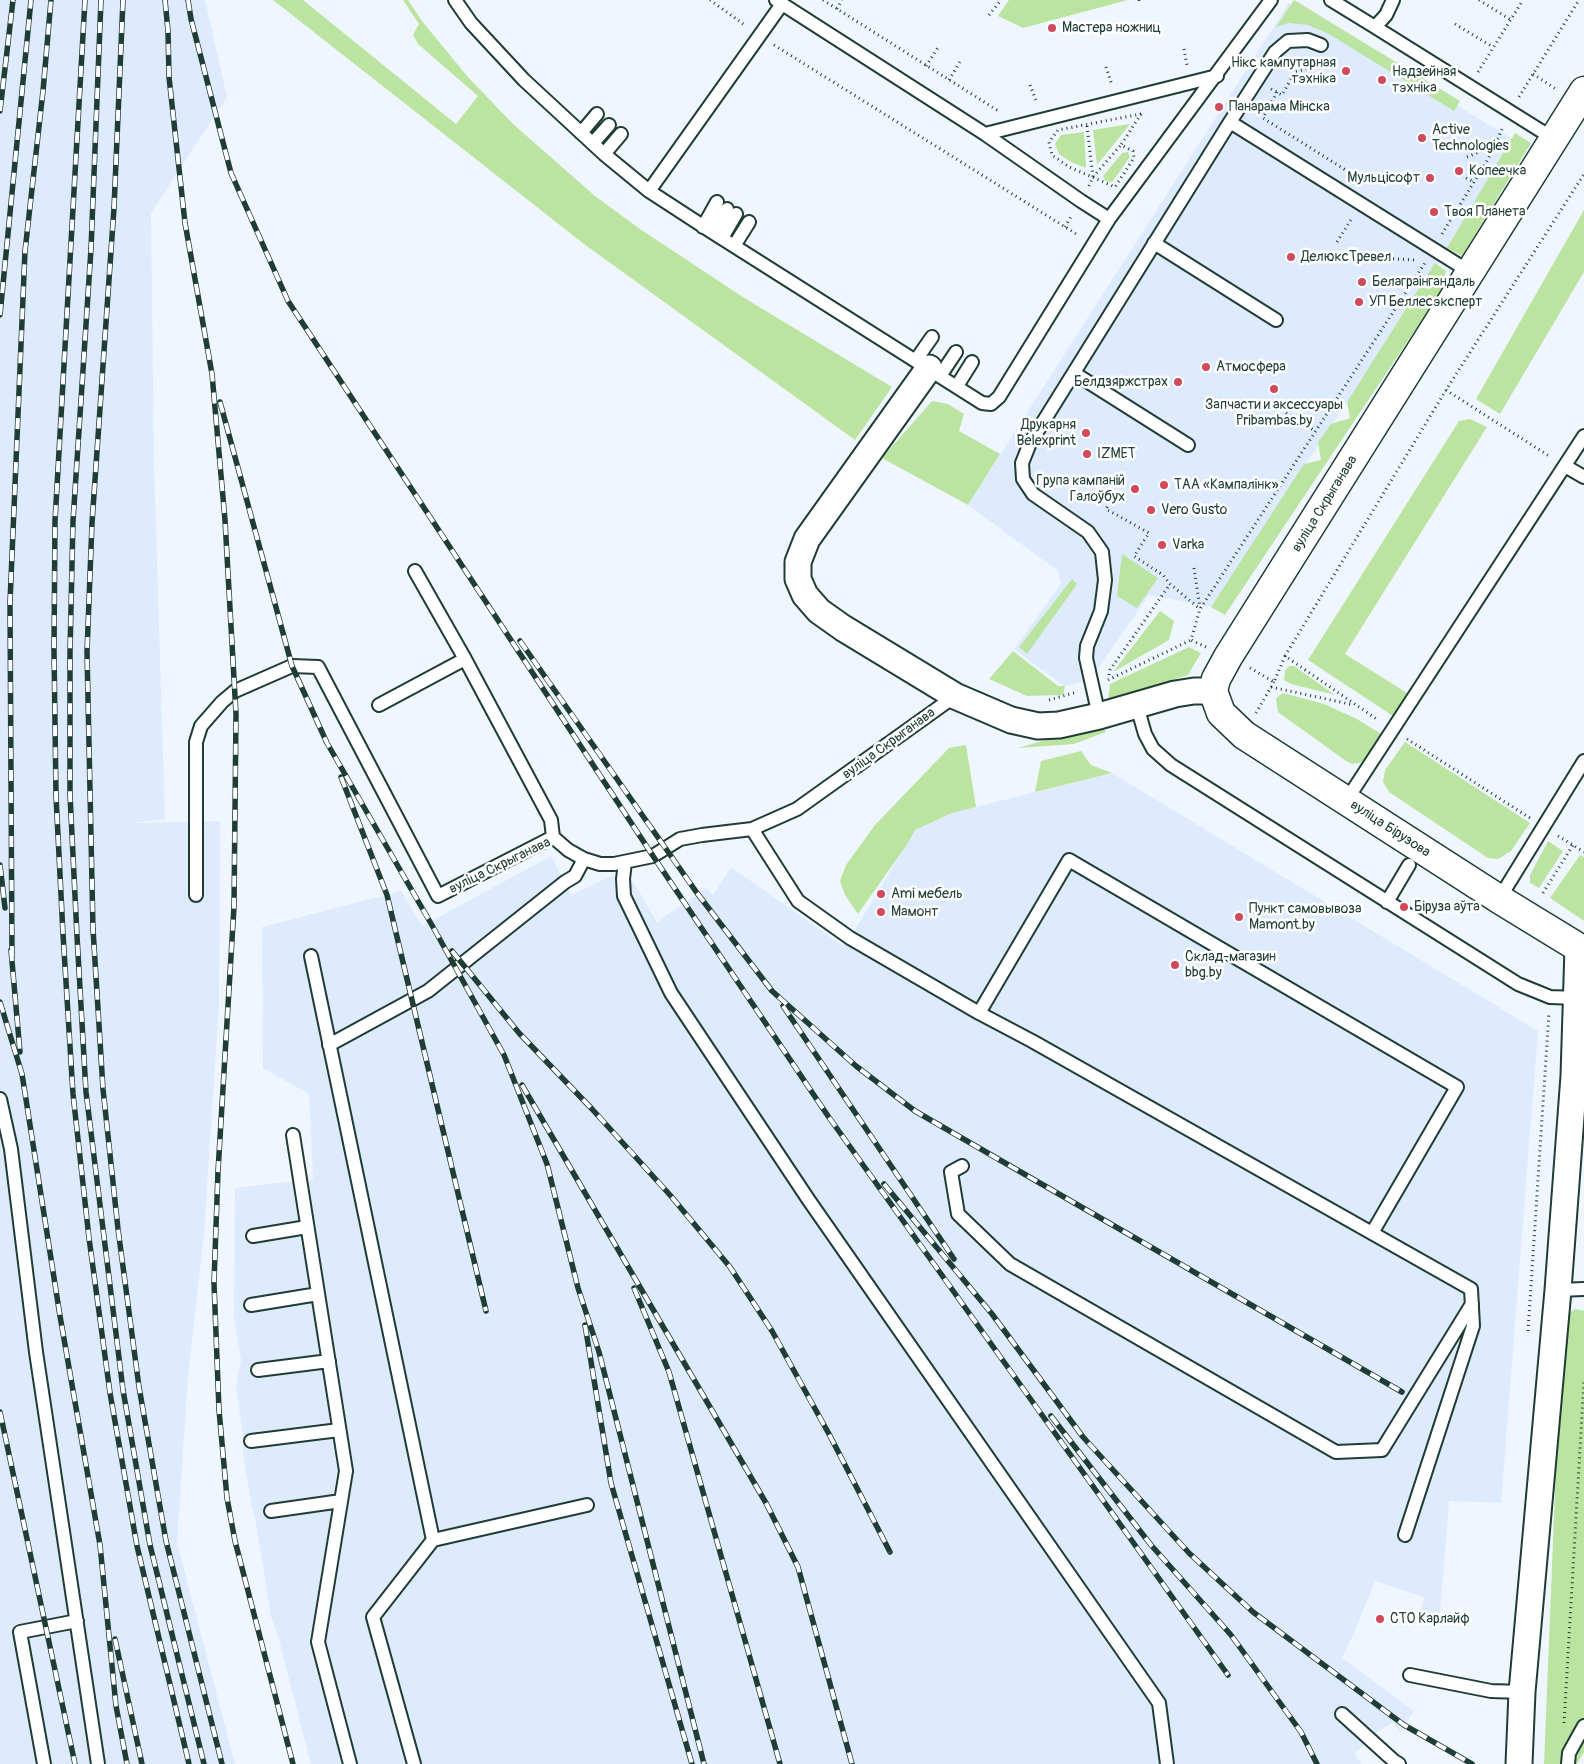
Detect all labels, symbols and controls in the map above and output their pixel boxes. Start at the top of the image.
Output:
place label: Мастера ножниц [1062,20,1161,36]
marker: Мастера ножниц [1046,22,1058,34]
place label: Нікс кампутарная тэхніка [1231,55,1336,88]
place label: Надзейная тэхніка [1392,64,1456,96]
marker: Нікс кампутарная тэхніка [1340,65,1352,77]
marker: Надзейная тэхніка [1376,74,1388,86]
place label: Панарама Мінска [1229,99,1330,115]
marker: Панарама Мінска [1213,101,1225,113]
place label: Active Technologies [1432,122,1509,154]
marker: Active Technologies [1416,132,1428,144]
place label: Копеечка [1469,163,1526,179]
marker: Копеечка [1453,165,1465,177]
place label: Мульцісофт [1347,170,1420,186]
marker: Мульцісофт [1424,172,1436,184]
place label: Твоя Планета [1444,204,1525,220]
marker: Твоя Планета [1428,206,1440,218]
place label: ДелюксТревел [1301,249,1391,265]
marker: ДелюксТревел [1285,251,1297,263]
place label: Белаграінгандаль [1372,274,1476,290]
marker: Белаграінгандаль [1356,276,1368,288]
place label: УП Беллесэксперт [1369,294,1482,310]
marker: УП Беллесэксперт [1353,296,1365,308]
place label: Атмосфера [1216,359,1286,375]
marker: Атмосфера [1200,361,1212,373]
place label: Белдзяржстрах [1074,374,1168,390]
marker: Белдзяржстрах [1172,376,1184,388]
marker: Запчасти и аксессуары Pribambas.by [1268,383,1280,395]
place label: Запчасти и аксессуары Pribambas.by [1205,397,1343,430]
place label: Друкарня Belexprint [1017,417,1076,450]
marker: Друкарня Belexprint [1080,427,1092,439]
place label: IZMET [1097,446,1136,462]
marker: IZMET [1081,448,1093,460]
street label: вуліца Скрыганава [1289,453,1361,555]
place label: Група кампаній Галоўбух [1036,473,1125,506]
place label: ТАА «Кампалінк» [1174,477,1279,493]
marker: ТАА «Кампалінк» [1158,479,1170,491]
marker: Група кампаній Галоўбух [1129,483,1141,495]
place label: Vero Gusto [1161,502,1227,518]
marker: Vero Gusto [1145,504,1157,516]
place label: Varka [1172,537,1204,553]
marker: Varka [1156,539,1168,551]
street label: вуліца Скрыганава [839,705,939,783]
street label: вуліца Бірузова [1347,797,1433,861]
street label: вуліца Скрыганава [447,834,553,898]
place label: Ami мебель [891,886,963,902]
marker: Ami мебель [875,888,887,900]
place label: Біруза аўта [1414,899,1480,915]
place label: Пункт самовывоза Mamont.by [1249,901,1362,934]
marker: Біруза аўта [1398,901,1410,913]
place label: Мамонт [891,904,938,920]
marker: Мамонт [875,906,887,918]
marker: Пункт самовывоза Mamont.by [1233,911,1245,923]
place label: Склад-магазин bbg.by [1185,949,1276,982]
marker: Склад-магазин bbg.by [1169,959,1181,971]
place label: СТО Карлайф [1390,1611,1470,1627]
marker: СТО Карлайф [1374,1613,1386,1625]

